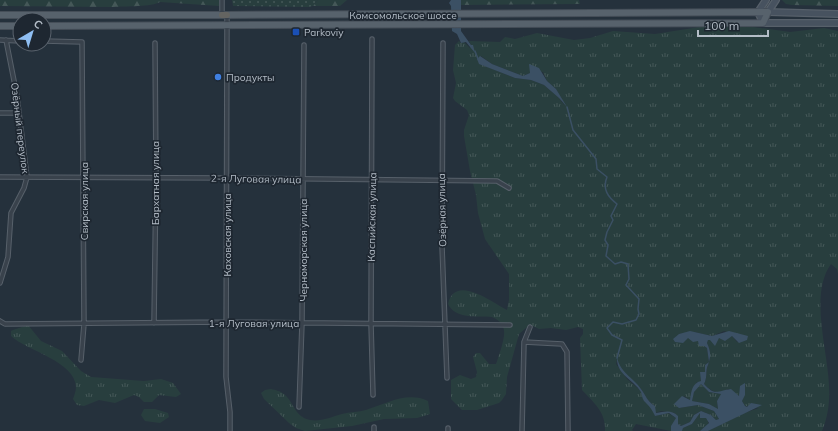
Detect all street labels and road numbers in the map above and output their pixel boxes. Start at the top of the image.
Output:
street label: Комсомольское шоссе [349,9,457,22]
street label: Озёрный переулок [8,82,32,175]
street label: Бархатная улица [149,141,162,225]
street label: Свирская улица [78,162,91,240]
street label: 2-я Луговая улица [211,172,301,186]
street label: Каспийская улица [365,172,379,262]
street label: Озёрная улица [435,173,449,247]
street label: Каховская улица [221,193,234,277]
street label: Черноморская улица [297,199,310,301]
street label: 1-я Луговая улица [209,317,299,330]

